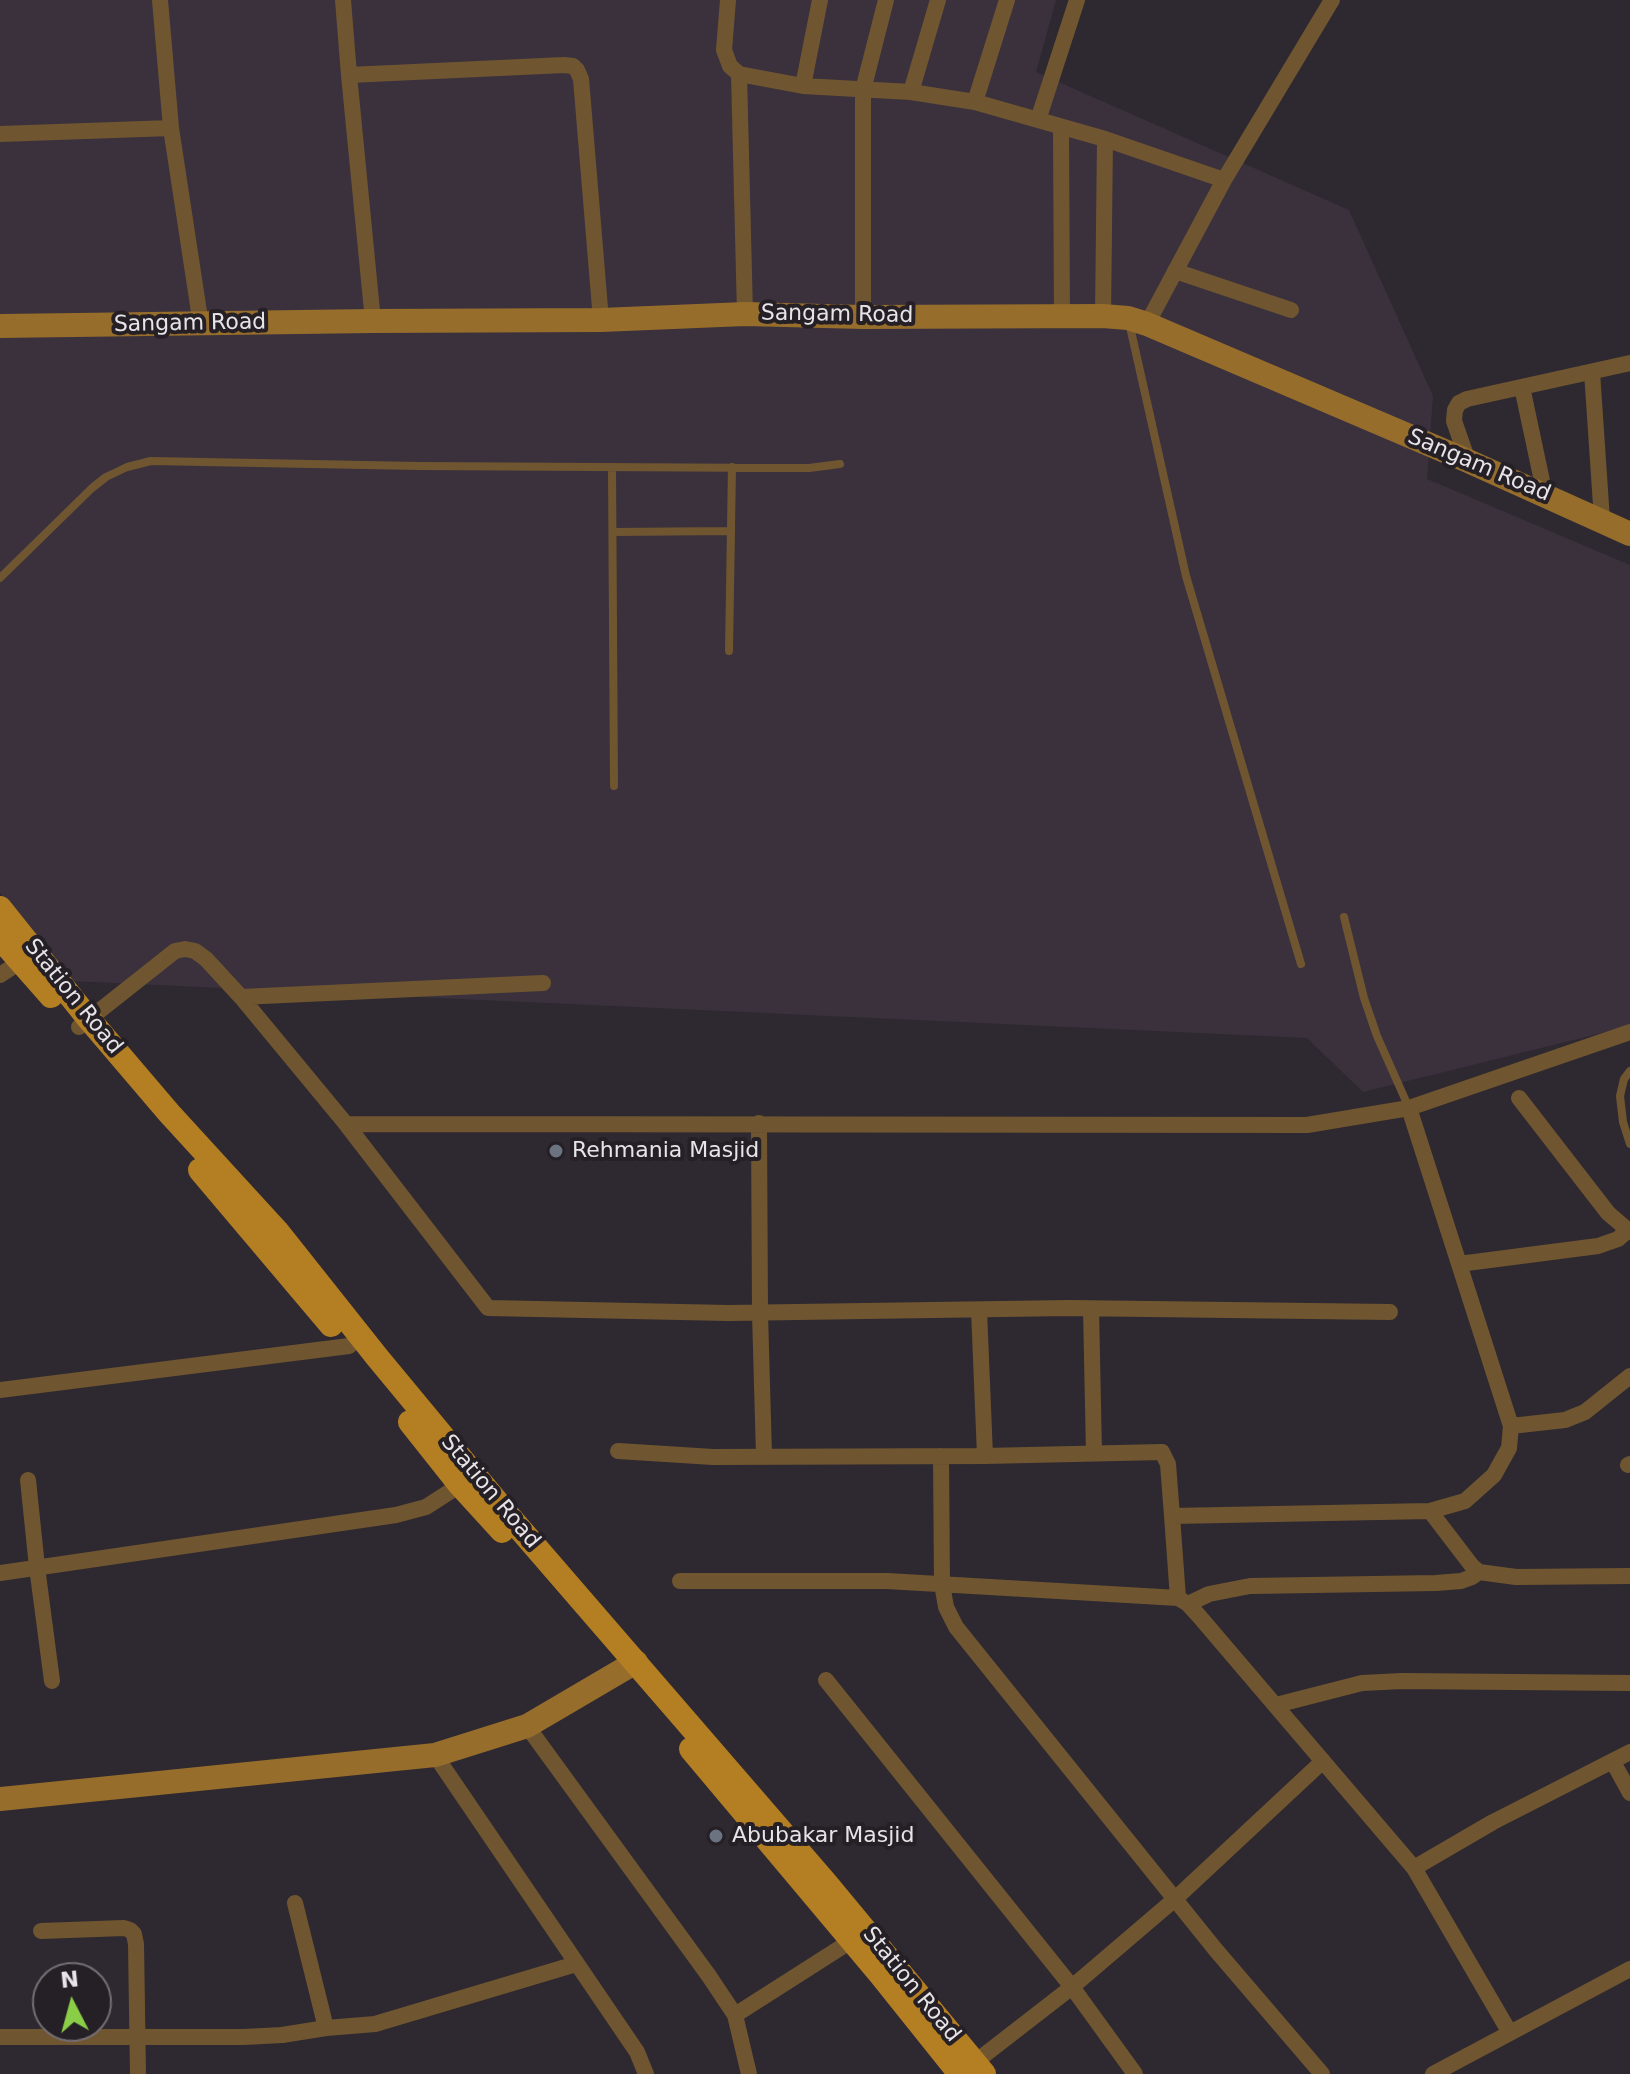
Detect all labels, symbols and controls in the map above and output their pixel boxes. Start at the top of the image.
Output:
street label: Sangam Road [761,300,913,330]
street label: Sangam Road [114,309,266,339]
street label: Sangam Road [1404,424,1554,508]
street label: Station Road [19,934,127,1060]
place label: Rehmania Masjid [572,1138,759,1164]
marker: Rehmania Masjid [547,1142,565,1160]
street label: Station Road [435,1430,545,1554]
place label: Abubakar Masjid [732,1823,914,1849]
marker: Abubakar Masjid [707,1827,725,1845]
street label: Station Road [857,1922,965,2048]
north arrow [32,1962,112,2042]
text: N [59,1966,80,1993]

